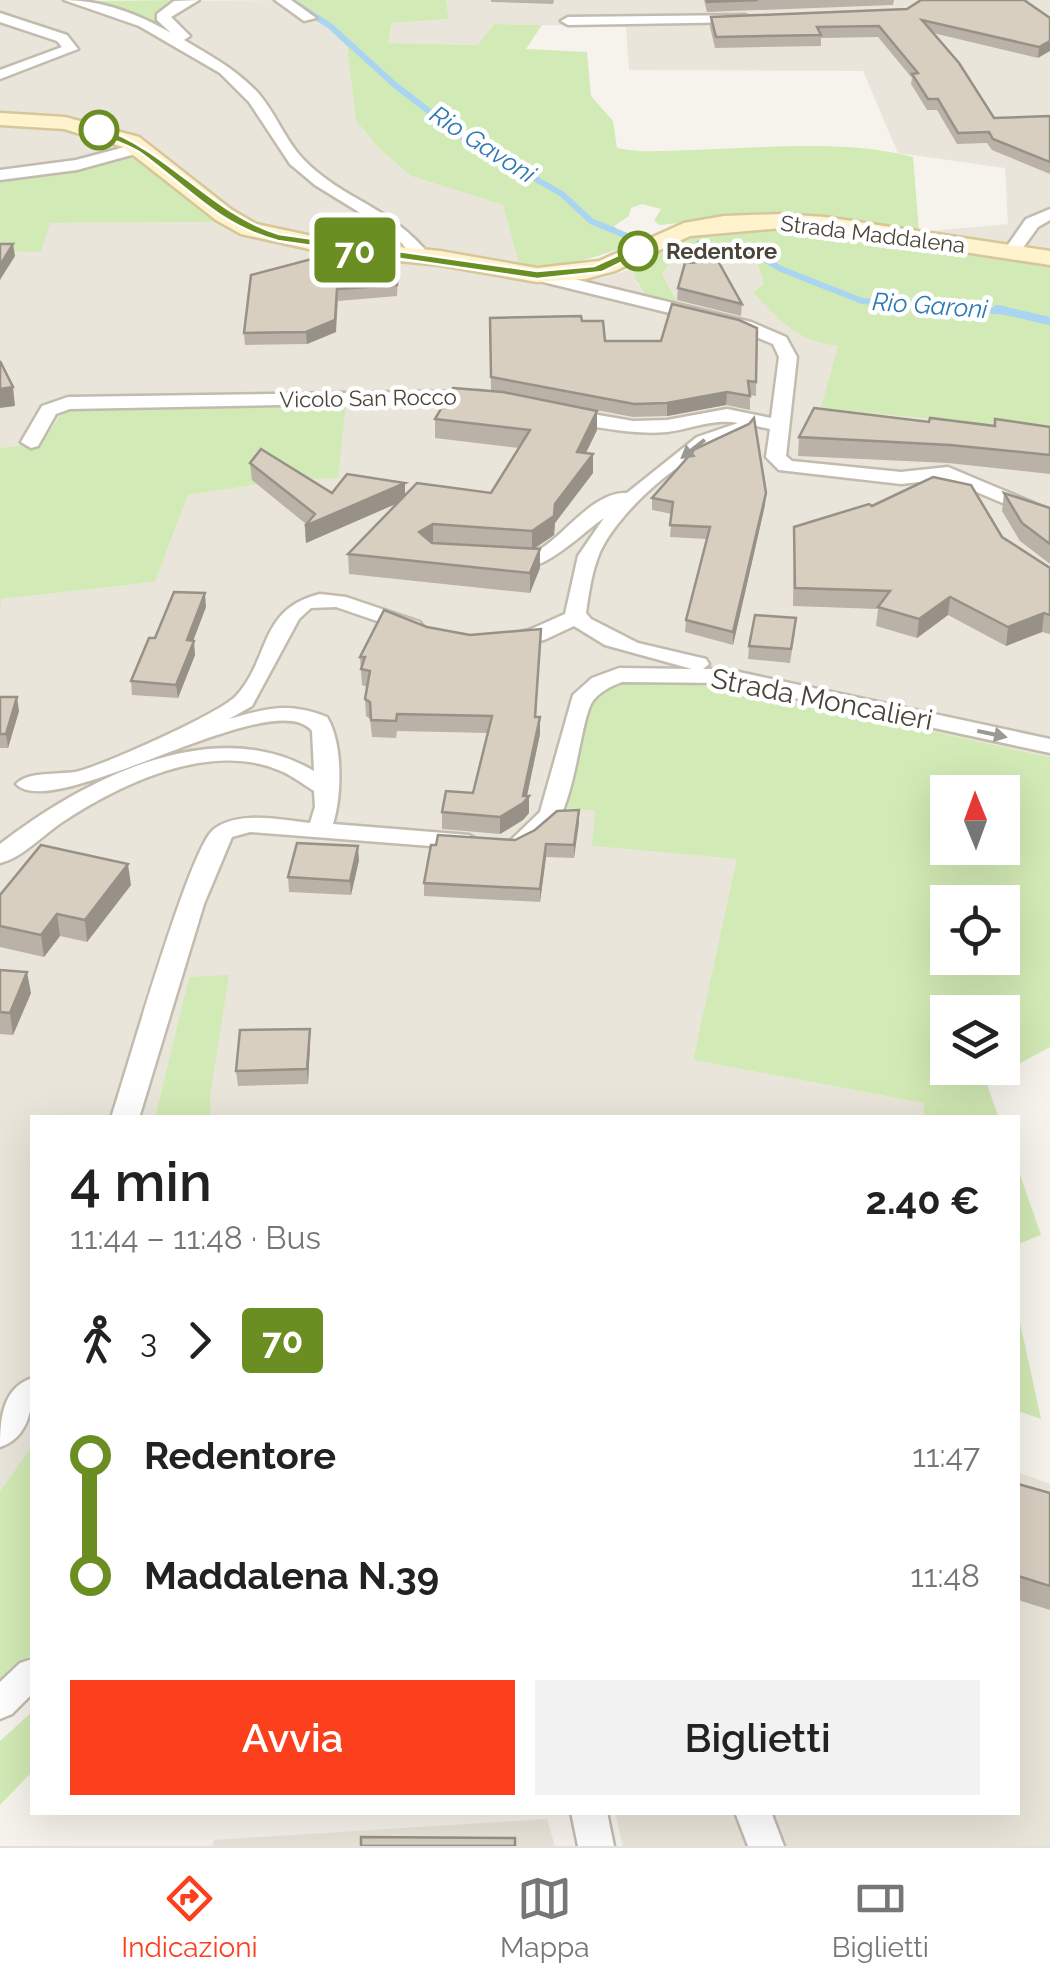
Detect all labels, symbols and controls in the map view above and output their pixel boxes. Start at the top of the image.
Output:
water label: Rio Gavoni [425,99,542,189]
unlabelled marker [80,111,118,149]
street label: Strada Maddalena [779,210,967,258]
line badge: 70 [310,218,400,282]
text: 70 [334,230,376,271]
marker: Redentore [619,232,657,270]
place label: Redentore [666,238,777,264]
water label: Rio Garoni [871,286,989,324]
street label: Vicolo San Rocco [279,383,457,413]
one-way arrow [681,438,707,459]
street label: Strada Moncalieri [708,662,935,737]
one-way arrow [977,726,1008,742]
north arrow [930,775,1020,865]
map controls [930,775,1020,1085]
button: locate [930,885,1020,975]
button: layers [930,995,1020,1085]
text: 4 min [70,1149,212,1214]
text: 2.40 € [866,1178,980,1223]
text: 11:44 – 11:48 · Bus [70,1219,321,1256]
icon: walk [70,1313,125,1368]
icon: forward [172,1313,227,1368]
text: 70 [262,1320,303,1361]
text: 3 [140,1322,157,1359]
text: Redentore [144,1433,336,1478]
text: 11:47 [912,1437,980,1474]
text: Maddalena N.39 [144,1553,439,1598]
text: 11:48 [910,1557,980,1594]
button: Avvia [70,1680,515,1795]
button: Biglietti [535,1680,980,1795]
tab: Indicazioni [121,1871,258,1964]
tab: Mappa [500,1871,589,1964]
tab: Biglietti [832,1871,929,1964]

